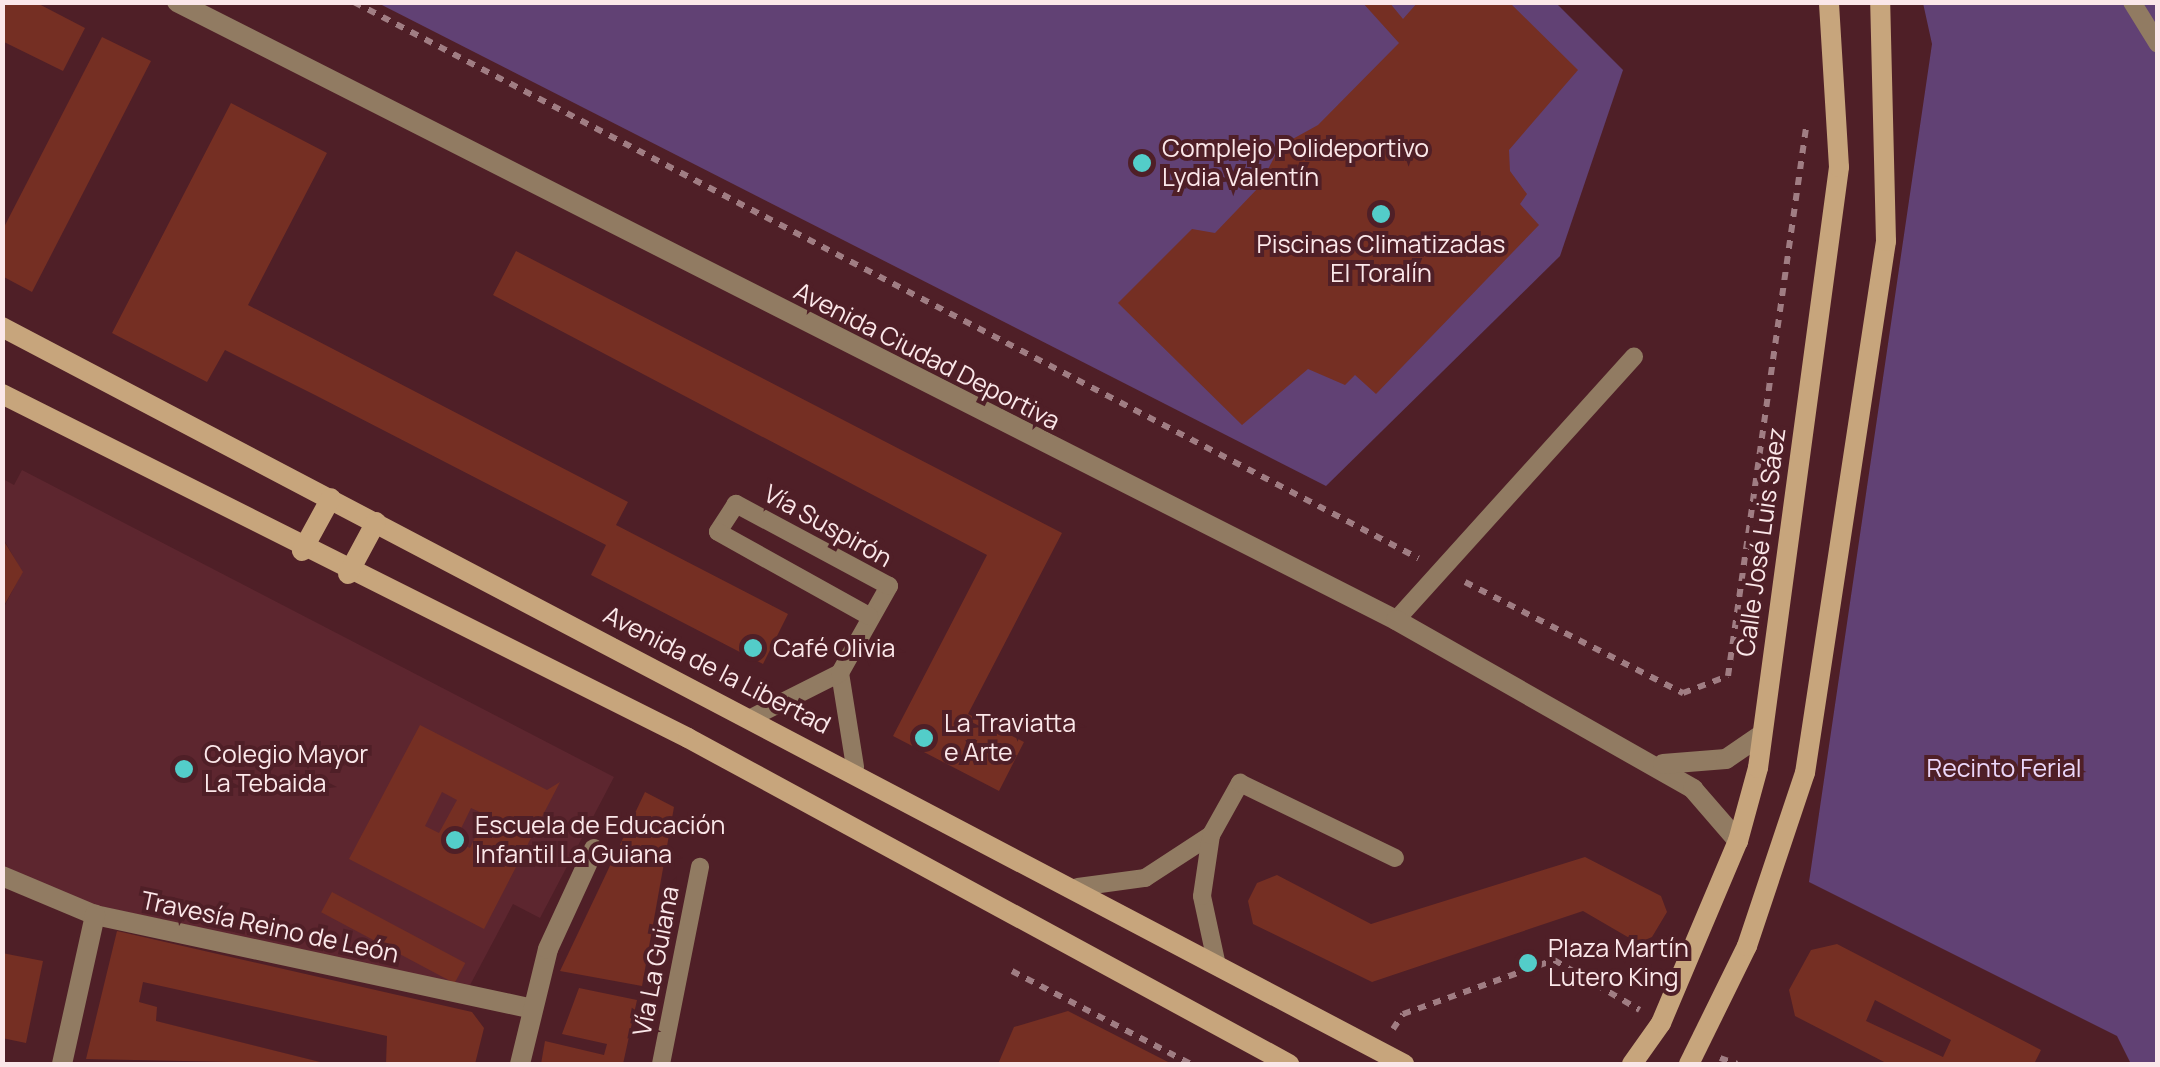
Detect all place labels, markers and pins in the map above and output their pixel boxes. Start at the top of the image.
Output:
place label: Complejo Polideportivo Lydia Valentín [1162,134,1429,193]
marker: Complejo Polideportivo Lydia Valentín [1131,152,1153,174]
marker: Piscinas Climatizadas El Toralín [1370,203,1392,225]
place label: Piscinas Climatizadas El Toralín [1257,230,1505,289]
place label: Café Olivia [773,633,895,663]
marker: Café Olivia [742,637,764,659]
place label: La Traviatta e Arte [944,709,1076,768]
marker: La Traviatta e Arte [913,727,935,749]
place label: Colegio Mayor La Tebaida [204,740,368,799]
marker: Colegio Mayor La Tebaida [173,758,195,780]
place label: Escuela de Educación Infantil La Guiana [475,811,725,870]
marker: Escuela de Educación Infantil La Guiana [444,829,466,851]
place label: Plaza Martín Lutero King [1548,934,1689,993]
marker: Plaza Martín Lutero King [1517,952,1539,974]

